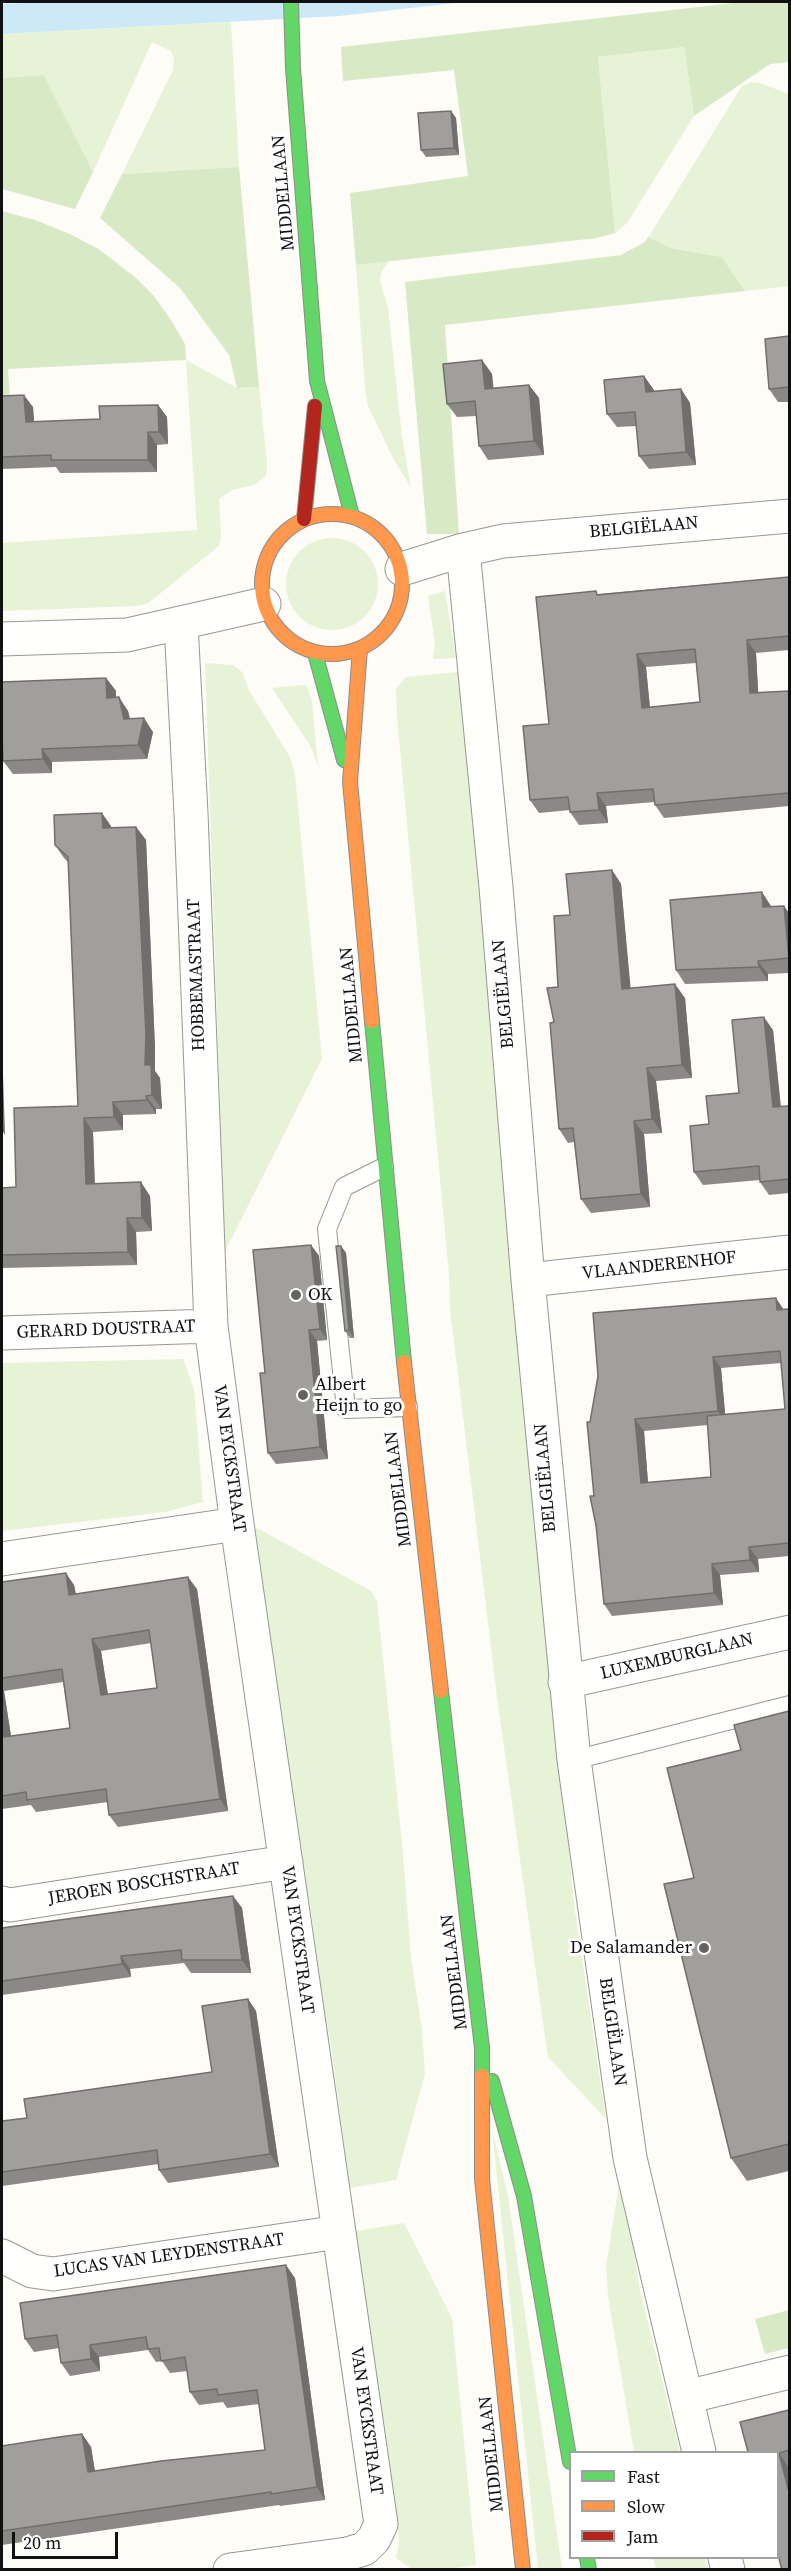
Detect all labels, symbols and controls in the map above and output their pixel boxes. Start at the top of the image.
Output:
street label: MIDDELLAAN [268,134,300,252]
street label: BELGIËLAAN [588,512,700,544]
street label: HOBBEMASTRAAT [184,898,210,1052]
street label: BELGIËLAAN [488,938,520,1050]
street label: MIDDELLAAN [336,946,368,1064]
street label: VLAANDERENHOF [581,1247,737,1285]
place label: OK [308,1284,332,1306]
marker: OK [289,1288,303,1302]
street label: GERARD DOUSTRAAT [16,1316,196,1344]
place label: Albert Heijn to go [315,1374,402,1416]
street label: VAN EYCKSTRAAT [208,1384,250,1534]
marker: Albert Heijn to go [296,1388,310,1402]
street label: BELGIËLAAN [530,1422,562,1534]
street label: MIDDELLAAN [381,1430,417,1548]
street label: LUXEMBURGLAAN [598,1629,756,1685]
street label: JEROEN BOSCHSTRAAT [47,1858,241,1910]
street label: VAN EYCKSTRAAT [276,1865,318,2015]
street label: MIDDELLAAN [437,1913,473,2031]
place label: De Salamander [570,1937,692,1959]
marker: De Salamander [697,1941,711,1955]
street label: BELGIËLAAN [594,1976,630,2088]
street label: LUCAS VAN LEYDENSTRAAT [52,2229,286,2283]
street label: VAN EYCKSTRAAT [345,2346,387,2496]
street label: MIDDELLAAN [475,2395,509,2513]
legend [569,2451,779,2559]
text: Fast [627,2464,660,2489]
text: Slow [627,2494,665,2519]
scale bar [15,2520,122,2558]
text: Jam [627,2524,659,2549]
text: 20 m [23,2530,61,2555]

